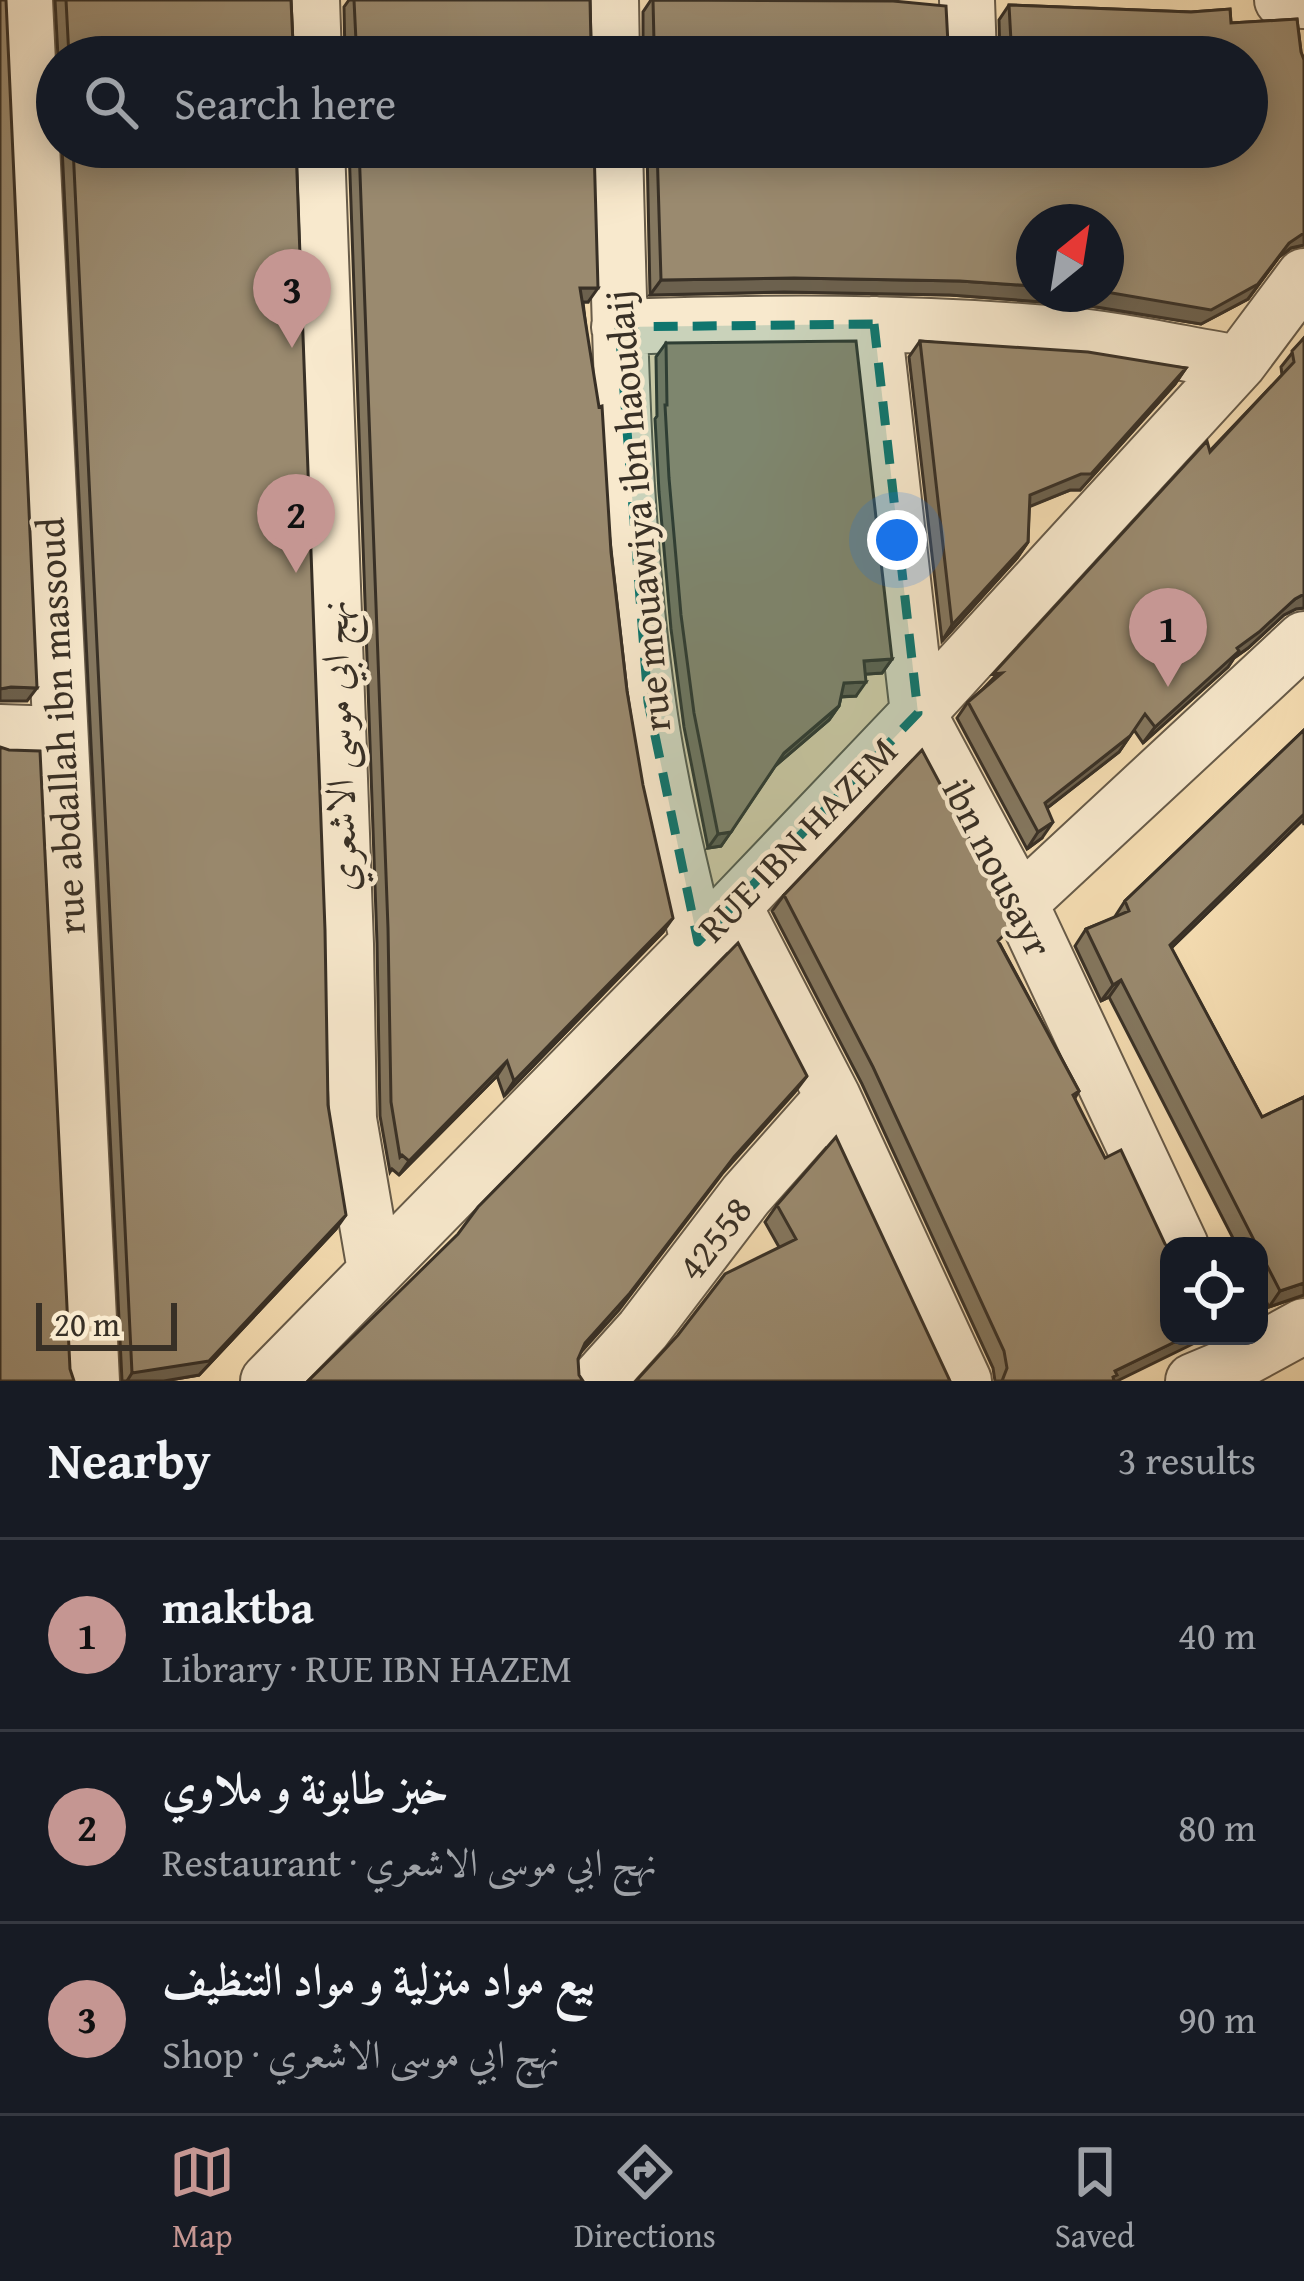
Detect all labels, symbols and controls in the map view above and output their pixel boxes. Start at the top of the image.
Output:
search box [36,36,1268,168]
icon: search [78,69,144,135]
text: Search here [174,70,396,135]
north arrow [1016,204,1124,312]
pin: 3 [253,249,331,348]
street label: rue mouawiya ibn haoudaij [589,288,684,734]
pin: 2 [257,474,335,573]
your location [867,510,927,570]
street label: rue abdallah ibn massoud [20,516,99,936]
pin: 1 [1129,588,1207,687]
street label: نهج ابي موسى الاشعري [304,599,378,893]
street label: RUE IBN HAZEM [684,723,910,954]
street label: ibn nousayr [929,767,1068,966]
street label: 42558 [662,1183,765,1292]
map controls [1160,1237,1268,1345]
button: locate [1160,1237,1268,1345]
scale bar [36,1297,177,1350]
text: 20 m [54,1300,120,1348]
text: Nearby [48,1422,211,1497]
text: 3 results [1118,1431,1256,1488]
text: maktba [162,1574,314,1639]
text: 1 [77,1606,97,1663]
text: 40 m [1178,1606,1256,1663]
text: Library · RUE IBN HAZEM [162,1639,572,1696]
text: خبز طابونة و ملاوي [162,1754,448,1819]
text: 2 [77,1798,97,1855]
text: 80 m [1178,1798,1256,1855]
text: Restaurant · نهج ابي موسى الاشعري [162,1833,657,1890]
text: بيع مواد منزلية و مواد التنظيف [162,1946,595,2011]
text: 3 [77,1990,97,2047]
text: 90 m [1178,1990,1256,2047]
text: Shop · نهج ابي موسى الاشعري [162,2025,560,2082]
tab: Map [169,2139,235,2259]
tab: Directions [574,2139,716,2259]
tab: Saved [1055,2139,1135,2259]

